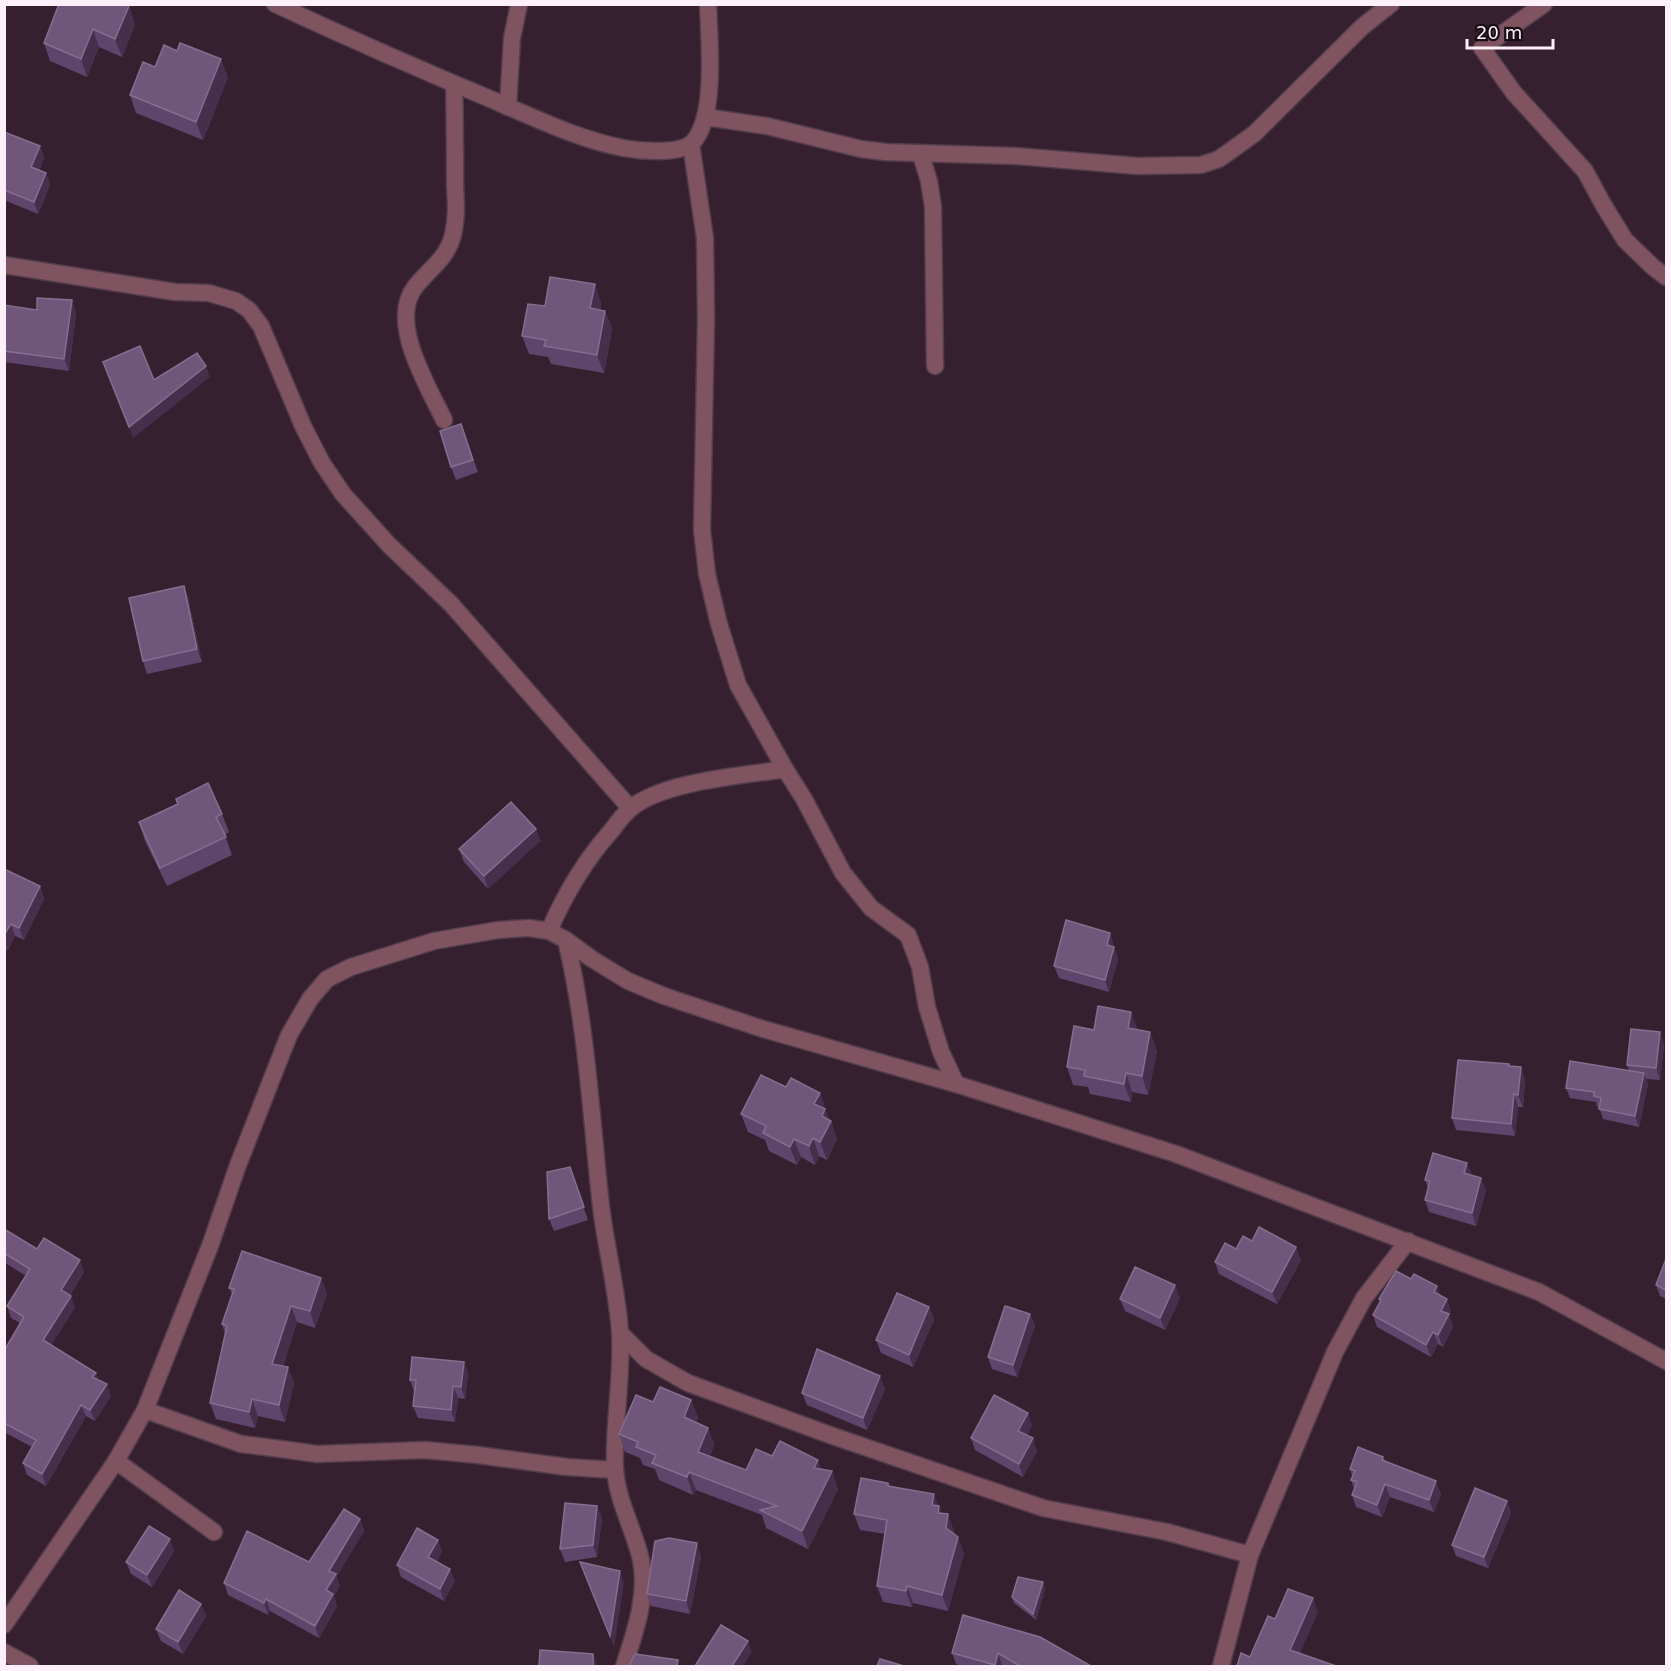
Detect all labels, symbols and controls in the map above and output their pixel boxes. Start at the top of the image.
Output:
scale bar [1467,12,1552,50]
text: 20 m [1476,22,1522,43]

